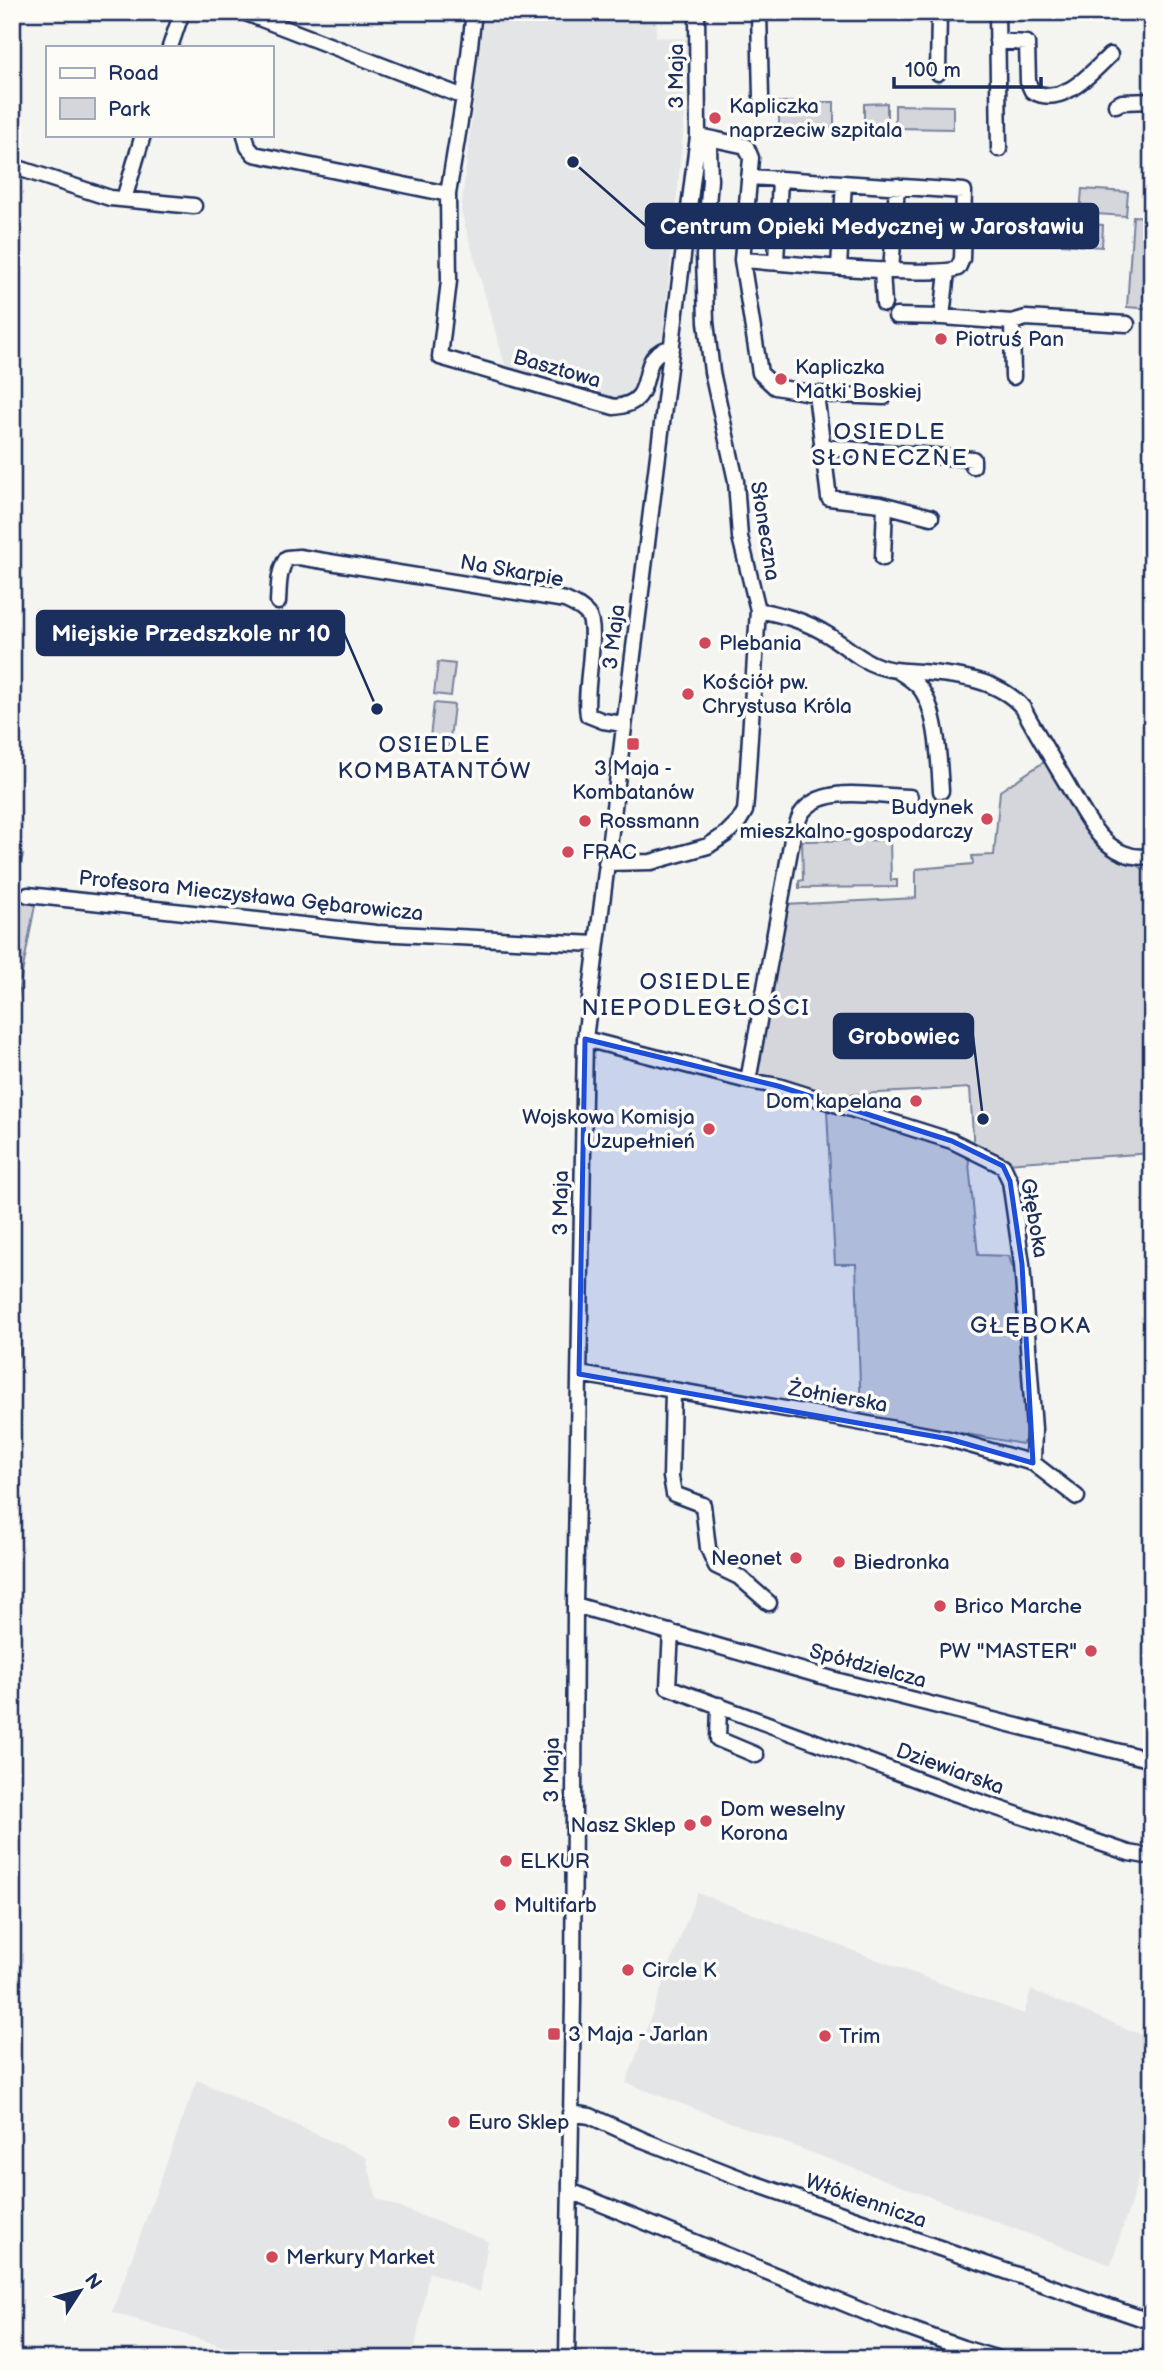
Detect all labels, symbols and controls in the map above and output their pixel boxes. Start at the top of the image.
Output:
street label: 3 Maja [664,43,689,109]
legend [46,46,273,136]
scale bar [894,46,1042,90]
text: 100 m [905,58,961,83]
text: Road [108,61,159,86]
place label: Kapliczka naprzeciw szpitala [729,94,903,143]
text: Park [108,97,151,122]
marker: Kapliczka naprzeciw szpitala [707,110,723,126]
callout: Centrum Opieki Medycznej w Jarosławiu [646,204,1098,248]
text: Centrum Opieki Medycznej w Jarosławiu [660,213,1084,241]
place label: Piotruś Pan [955,327,1064,352]
marker: Piotruś Pan [933,331,949,347]
street label: Basztowa [510,345,604,393]
place label: Kapliczka Matki Boskiej [795,355,922,404]
marker: Kapliczka Matki Boskiej [773,371,789,387]
district label: OSIEDLE SŁONECZNE [811,418,969,472]
street label: Słoneczna [745,479,785,583]
street label: Na Skarpie [458,550,566,592]
street label: 3 Maja [598,603,630,671]
callout: Miejskie Przedszkole nr 10 [37,611,344,655]
text: Miejskie Przedszkole nr 10 [51,620,331,648]
place label: Plebania [719,631,802,656]
marker: Plebania [697,635,713,651]
place label: Kościół pw. Chrystusa Króla [702,670,852,719]
marker: Kościół pw. Chrystusa Króla [680,686,696,702]
district label: OSIEDLE KOMBATANTÓW [338,731,532,785]
marker: 3 Maja - Kombatanów [625,736,641,752]
place label: 3 Maja - Kombatanów [572,756,694,805]
place label: Budynek mieszkalno-gospodarczy [740,795,974,844]
place label: Rossmann [599,809,700,834]
marker: Budynek mieszkalno-gospodarczy [979,811,995,827]
marker: Rossmann [577,813,593,829]
place label: FRAC [582,840,637,865]
marker: FRAC [560,844,576,860]
street label: Profesora Mieczysława Gębarowicza [77,865,425,927]
district label: OSIEDLE NIEPODLEGŁOŚCI [581,968,811,1022]
callout: Grobowiec [834,1014,973,1058]
text: Grobowiec [848,1023,960,1051]
place label: Dom kapelana [765,1089,902,1114]
marker: Dom kapelana [908,1093,924,1109]
place label: Wojskowa Komisja Uzupełnień [522,1105,695,1154]
marker: Wojskowa Komisja Uzupełnień [701,1121,717,1137]
street label: 3 Maja [548,1170,574,1236]
street label: Głęboka [1015,1176,1053,1260]
district label: GŁĘBOKA [970,1312,1092,1340]
street label: Żołnierska [785,1376,890,1418]
place label: Neonet [711,1546,783,1571]
marker: Neonet [788,1550,804,1566]
place label: Biedronka [853,1550,950,1575]
marker: Biedronka [831,1554,847,1570]
place label: Brico Marche [954,1594,1082,1619]
marker: Brico Marche [932,1598,948,1614]
street label: Spółdzielcza [807,1638,929,1694]
place label: PW "MASTER" [939,1639,1077,1664]
marker: PW "MASTER" [1083,1643,1099,1659]
street label: 3 Maja [539,1737,565,1803]
street label: Dziewiarska [893,1738,1007,1800]
place label: Dom weselny Korona [720,1797,846,1846]
place label: Nasz Sklep [570,1813,676,1838]
marker: Dom weselny Korona [698,1813,714,1829]
marker: Nasz Sklep [682,1817,698,1833]
place label: ELKUR [520,1849,590,1874]
marker: ELKUR [498,1853,514,1869]
place label: Multifarb [514,1893,597,1918]
marker: Multifarb [492,1897,508,1913]
place label: Circle K [642,1958,717,1983]
marker: Circle K [620,1962,636,1978]
place label: 3 Maja - Jarlan [568,2022,708,2047]
place label: Trim [839,2024,880,2049]
marker: 3 Maja - Jarlan [546,2026,562,2042]
marker: Trim [817,2028,833,2044]
place label: Euro Sklep [468,2110,569,2135]
marker: Euro Sklep [446,2114,462,2130]
street label: Włókiennicza [802,2169,930,2233]
place label: Merkury Market [286,2245,435,2270]
marker: Merkury Market [264,2249,280,2265]
north arrow [46,2256,116,2326]
text: N [79,2269,106,2294]

